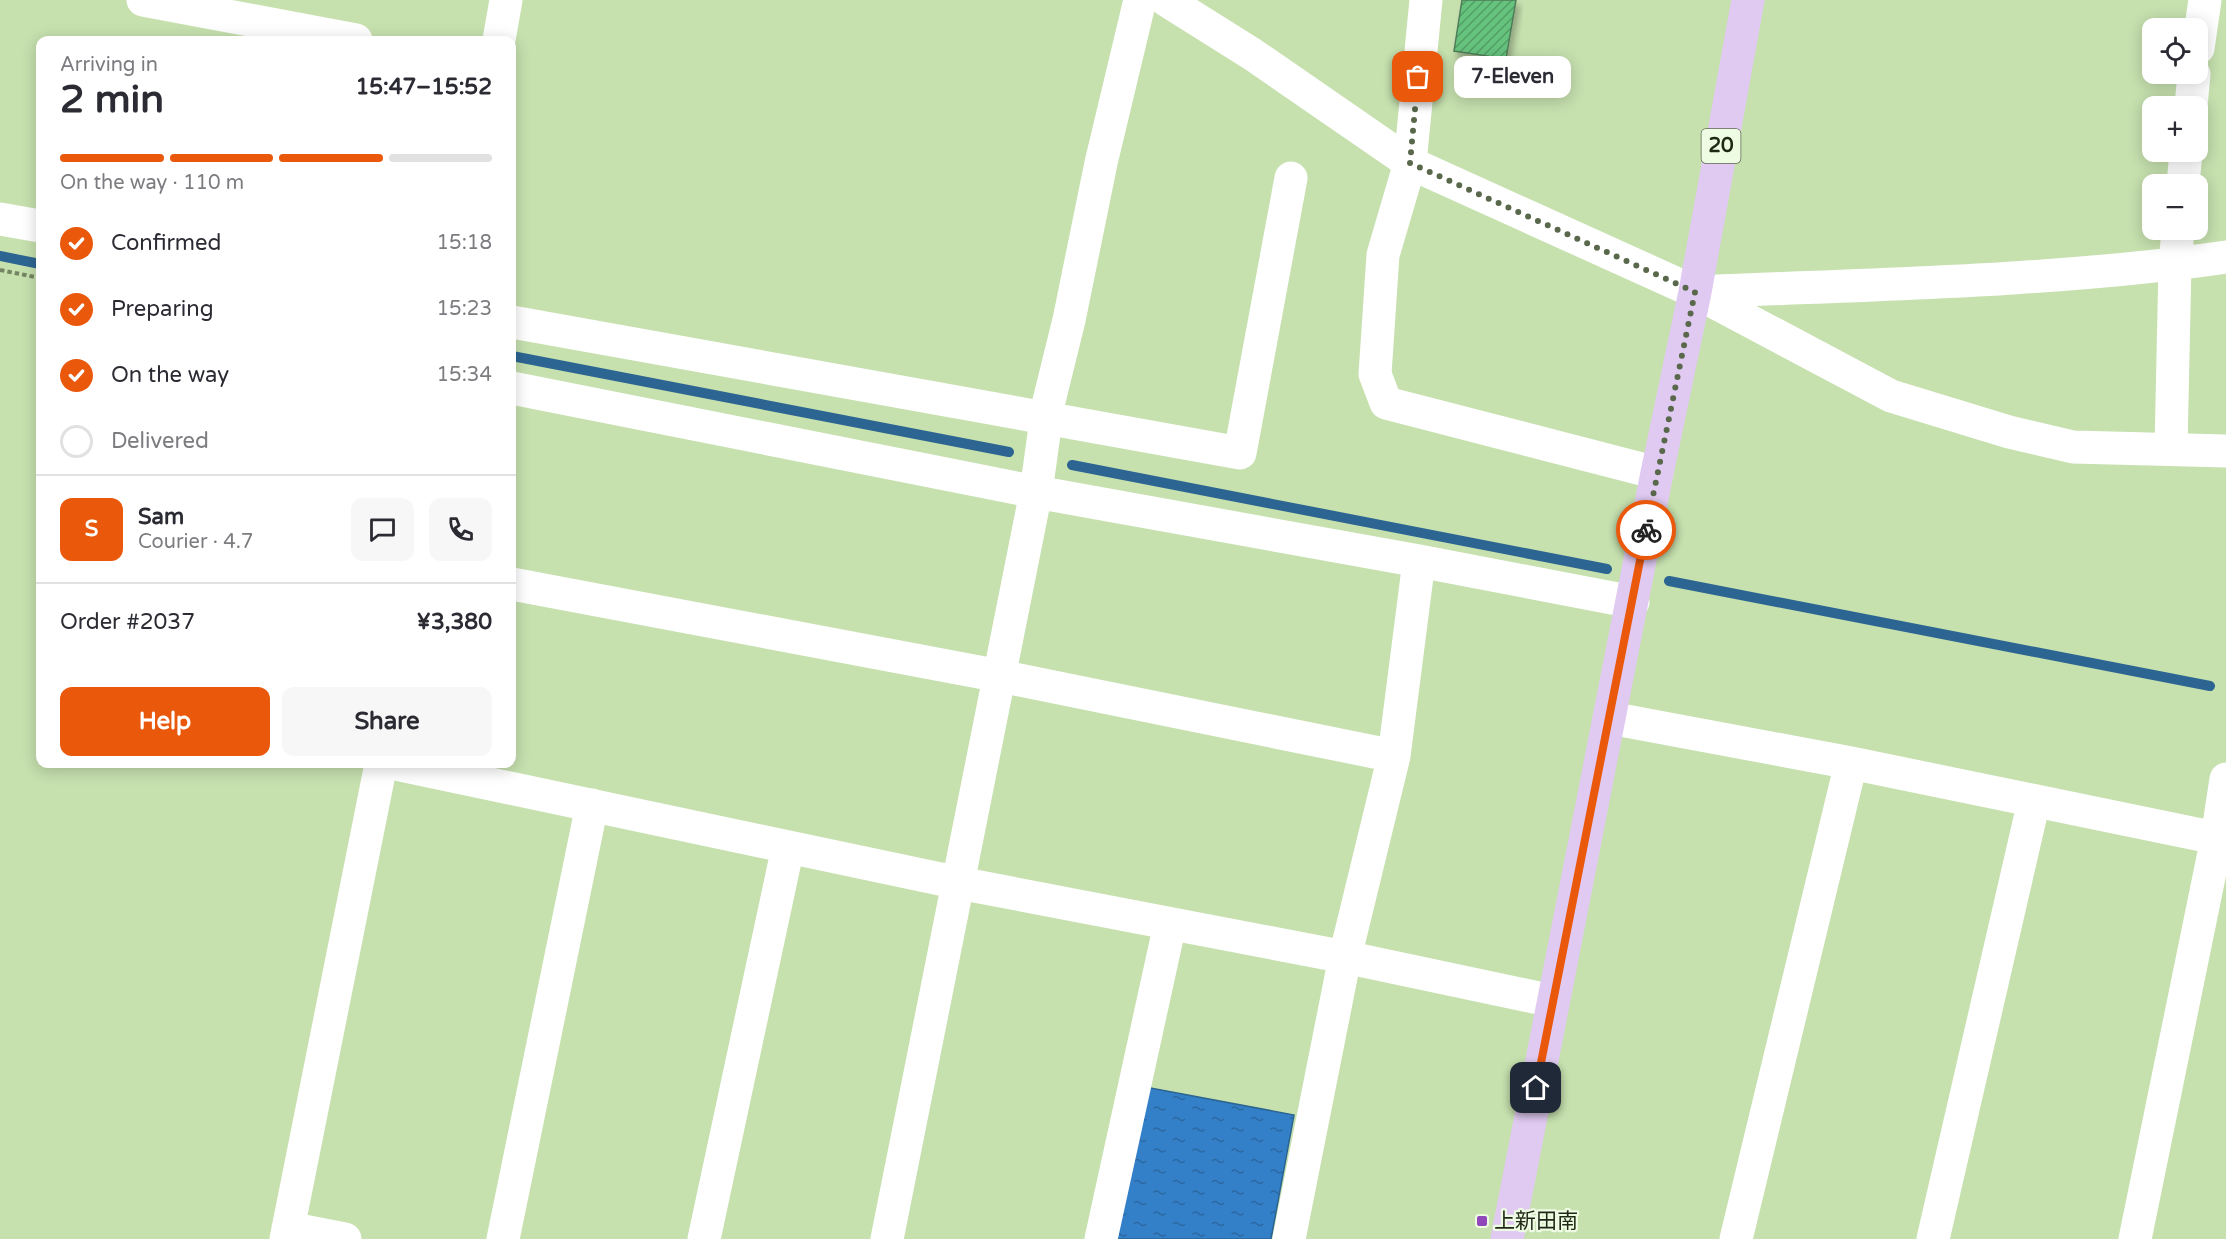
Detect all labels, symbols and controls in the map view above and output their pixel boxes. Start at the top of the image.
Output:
map controls [2142,18,2208,240]
button: locate [2142,18,2208,84]
pin [1392,51,1443,102]
text: Arriving in [60,53,158,77]
callout: 7-Eleven [1454,56,1571,98]
icon: bag [1401,60,1434,93]
text: 7-Eleven [1471,65,1554,89]
text: 15:47–15:52 [355,74,492,100]
text: 2 min [60,76,164,123]
button: + [2142,96,2208,162]
road number: 20 [1702,129,1740,163]
text: On the way · 110 m [60,171,244,195]
button: − [2142,174,2208,240]
icon: check [60,227,93,260]
text: Confirmed [111,230,221,256]
text: 15:18 [437,231,492,255]
icon: check [60,293,93,326]
text: Preparing [111,296,214,322]
text: 15:23 [437,297,492,321]
icon: check [60,359,93,392]
text: On the way [111,362,229,388]
text: 15:34 [437,363,492,387]
text: Delivered [111,428,209,454]
button: chat [351,498,414,561]
button: phone [429,498,492,561]
courier [1616,500,1676,560]
text: Sam [138,504,184,530]
icon: bike [1630,514,1663,547]
text: S [85,516,98,542]
text: Courier · 4.7 [138,530,253,554]
text: Order #2037 [60,609,195,635]
text: ¥3,380 [417,609,492,635]
button: Help [60,687,270,756]
button: Share [282,687,492,756]
pin [1510,1062,1561,1113]
icon: home [1519,1071,1552,1104]
place label: 上新田南 [1494,1209,1578,1234]
marker: 上新田南 [1475,1214,1489,1228]

